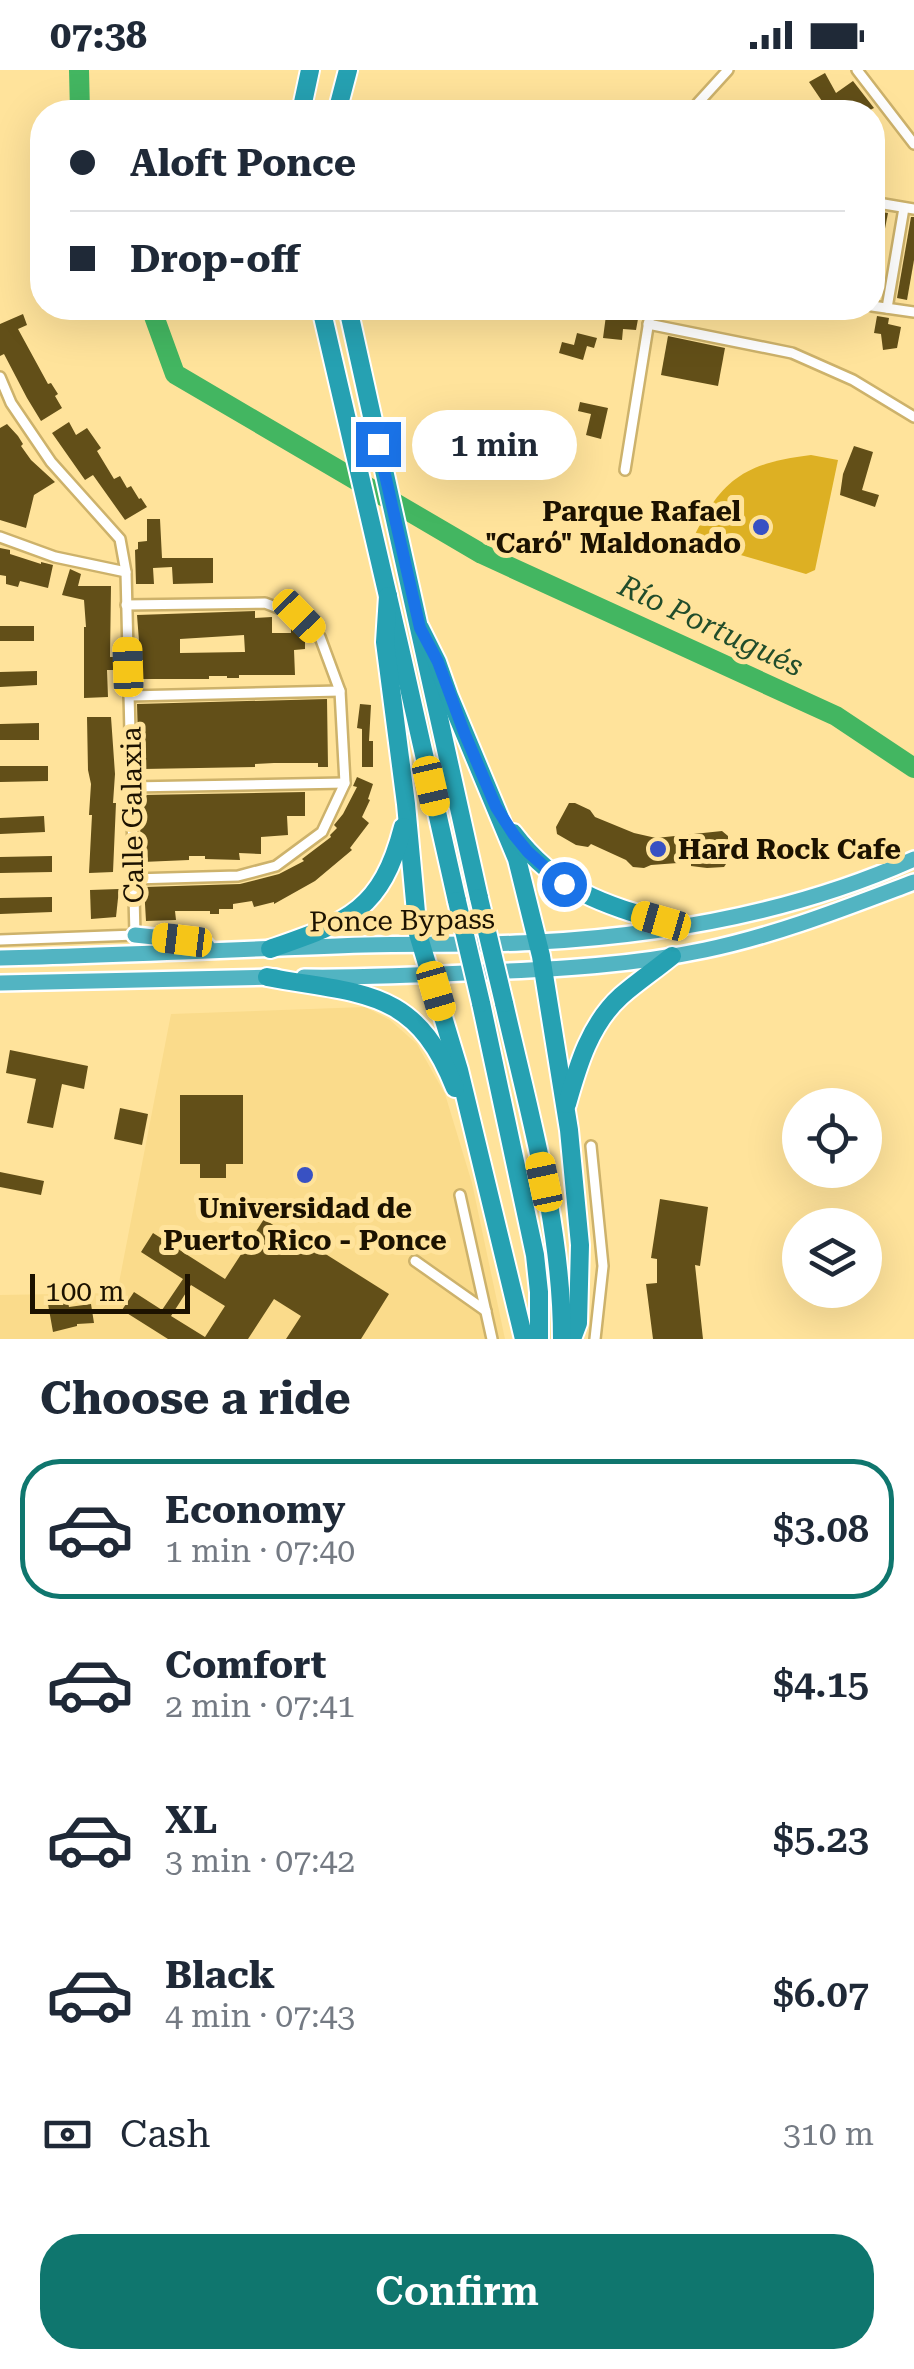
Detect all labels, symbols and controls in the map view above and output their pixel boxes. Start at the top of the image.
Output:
text: 07:38 [50,13,147,57]
text: Aloft Ponce [130,141,356,185]
text: Drop-off [130,237,300,281]
callout: 1 min [413,409,578,479]
route end [356,422,401,467]
text: 1 min [450,426,539,464]
place label: Parque Rafael "Caró" Maldonado [485,495,741,560]
marker: Parque Rafael "Caró" Maldonado [750,516,772,538]
water label: Río Portugués [613,567,809,684]
car [267,584,331,648]
car [112,636,144,698]
street label: Calle Galaxia [114,726,151,904]
car [410,753,452,819]
place label: Hard Rock Cafe [678,833,901,866]
marker: Hard Rock Cafe [647,838,669,860]
route start [542,862,587,907]
car [628,898,694,944]
street label: Ponce Bypass [309,902,495,939]
car [150,921,214,959]
car [413,958,459,1024]
map controls [782,1088,882,1308]
button: locate [782,1088,882,1188]
car [523,1150,565,1214]
marker: Universidad de Puerto Rico - Ponce [294,1164,316,1186]
place label: Universidad de Puerto Rico - Ponce [163,1192,447,1257]
button: layers [782,1208,882,1308]
scale bar [30,1269,190,1314]
text: 100 m [45,1275,125,1308]
text: Choose a ride [40,1372,351,1425]
icon: car [45,1484,135,1574]
text: Economy [165,1488,345,1532]
text: $3.08 [773,1507,869,1551]
text: 1 min · 07:40 [165,1532,355,1570]
icon: car [45,1639,135,1729]
text: Comfort [165,1643,326,1687]
text: $4.15 [773,1662,869,1706]
text: 2 min · 07:41 [165,1687,355,1725]
icon: car [45,1794,135,1884]
text: XL [165,1798,217,1842]
text: $5.23 [773,1817,869,1861]
text: 3 min · 07:42 [165,1842,355,1880]
icon: car [45,1949,135,2039]
text: Black [165,1953,275,1997]
text: $6.07 [773,1972,869,2016]
text: 4 min · 07:43 [165,1997,355,2035]
icon: cash [40,2107,95,2162]
text: Cash [120,2112,210,2156]
text: 310 m [783,2115,874,2153]
button: Confirm [40,2234,874,2349]

